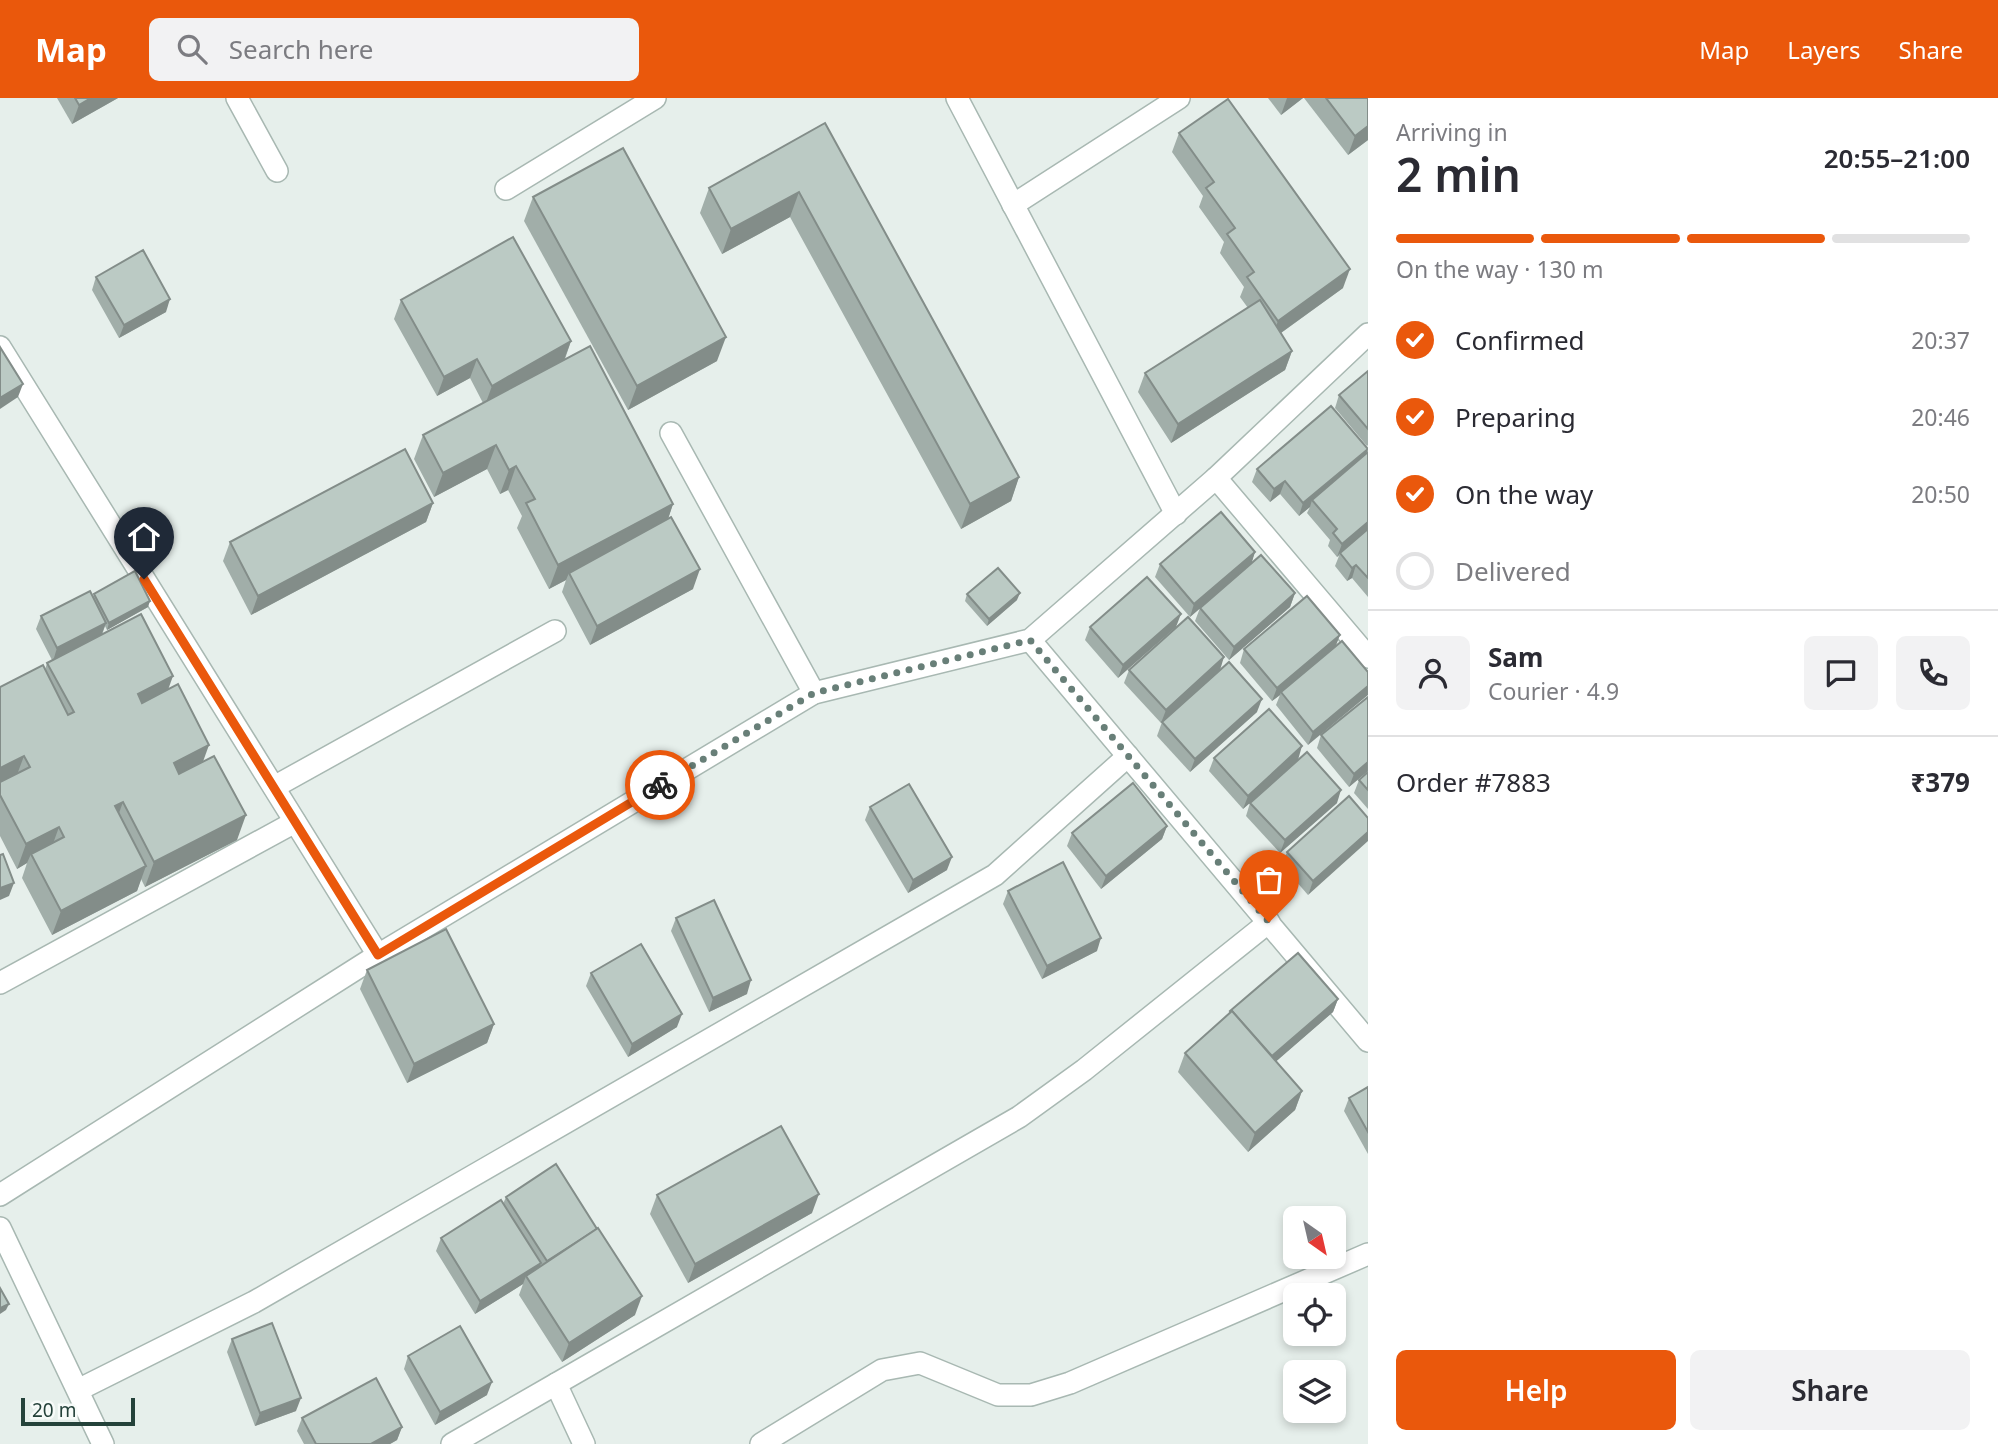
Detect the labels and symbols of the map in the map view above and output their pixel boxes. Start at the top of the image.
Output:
pin [114,507,174,579]
courier [625,750,695,820]
pin [1239,850,1299,922]
north arrow [1283,1206,1346,1269]
scale bar [21,1395,135,1427]

